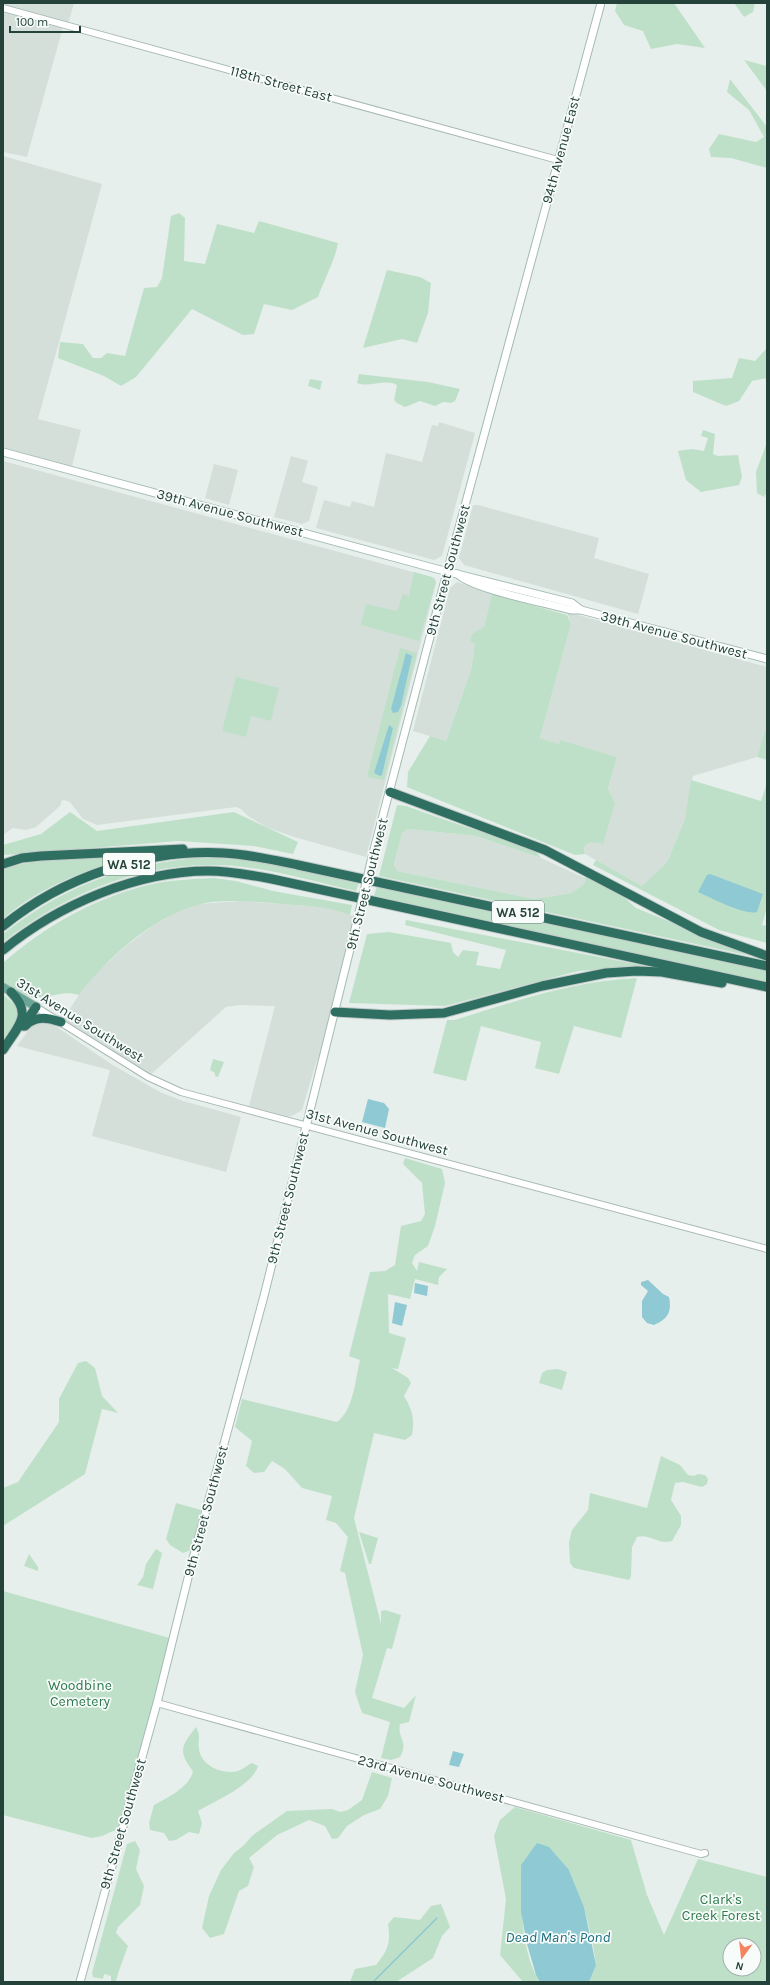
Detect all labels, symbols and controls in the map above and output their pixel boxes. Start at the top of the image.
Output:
scale bar [10,8,80,34]
text: 100 m [16,15,48,29]
street label: 118th Street East [228,62,334,106]
street label: 94th Avenue East [538,94,584,206]
street label: 39th Avenue Southwest [155,485,305,541]
street label: 9th Street Southwest [422,503,474,637]
street label: 39th Avenue Southwest [599,607,749,663]
street label: 9th Street Southwest [342,816,392,952]
road number: WA 512 [103,853,155,875]
road number: WA 512 [492,901,544,923]
street label: 31st Avenue Southwest [13,974,147,1066]
street label: 31st Avenue Southwest [304,1105,450,1159]
street label: 9th Street Southwest [263,1130,313,1266]
street label: 9th Street Southwest [180,1444,232,1578]
park label: Woodbine Cemetery [48,1677,112,1710]
street label: 23rd Avenue Southwest [356,1751,506,1807]
street label: 9th Street Southwest [96,1757,150,1891]
park label: Clark's Creek Forest [682,1891,760,1924]
water label: Dead Man's Pond [506,1928,610,1946]
north arrow [722,1937,762,1977]
text: N [734,1959,745,1973]

